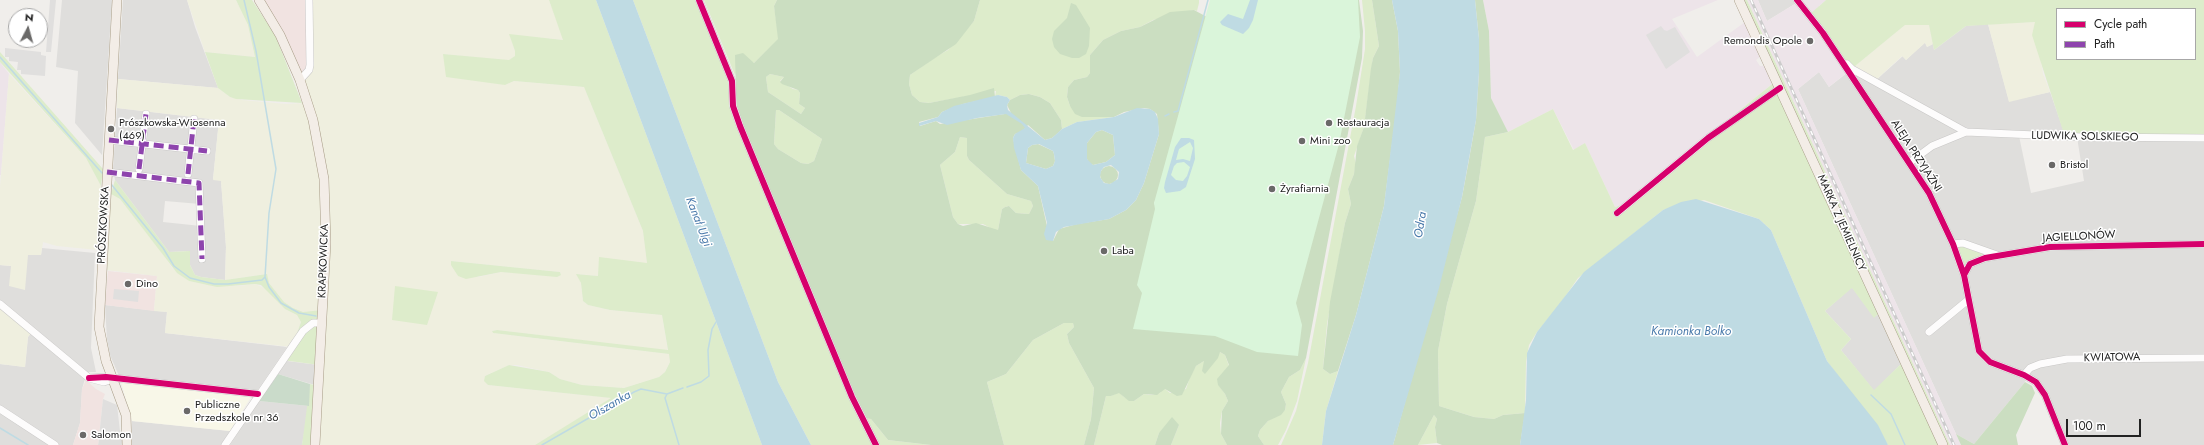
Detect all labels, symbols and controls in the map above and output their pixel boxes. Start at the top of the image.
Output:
north arrow [8,8,48,48]
legend [2056,8,2196,60]
text: N [24,9,34,25]
text: Cycle path [2094,15,2147,33]
place label: Remondis Opole [1724,34,1802,48]
text: Path [2094,35,2115,53]
marker: Remondis Opole [1805,36,1815,46]
place label: Prószkowska-Wiosenna (469) [119,116,225,142]
place label: Restauracja [1337,116,1389,130]
street label: ALEJA PRZYJAŹNI [1888,117,1944,195]
marker: Restauracja [1324,118,1334,128]
marker: Prószkowska-Wiosenna (469) [106,124,116,134]
street label: LUDWIKA SOLSKIEGO [2031,129,2139,145]
place label: Mini zoo [1310,134,1351,148]
marker: Mini zoo [1297,136,1307,146]
place label: Bristol [2060,158,2088,172]
marker: Bristol [2047,160,2057,170]
street label: MARKA Z JEMIELNICY [1814,173,1868,273]
place label: Żyrafiarnia [1280,182,1329,196]
marker: Żyrafiarnia [1267,184,1277,194]
street label: PRÓSZKOWSKA [95,186,113,264]
water label: Kanał Ulgi [682,195,714,249]
water label: Odra [1412,211,1430,239]
street label: KRAPKOWICKA [316,224,332,298]
street label: JAGIELLONÓW [2042,229,2116,245]
place label: Laba [1112,244,1134,258]
marker: Laba [1099,246,1109,256]
place label: Dino [136,277,158,291]
marker: Dino [123,279,133,289]
water label: Kamionka Bolko [1651,325,1731,339]
street label: KWIATOWA [2084,351,2140,365]
water label: Olszanka [586,388,634,424]
place label: Publiczne Przedszkole nr 36 [195,398,279,424]
marker: Publiczne Przedszkole nr 36 [182,406,192,416]
scale bar [2068,411,2143,437]
text: 100 m [2073,417,2106,435]
place label: Salomon [91,428,131,442]
marker: Salomon [78,430,88,440]

